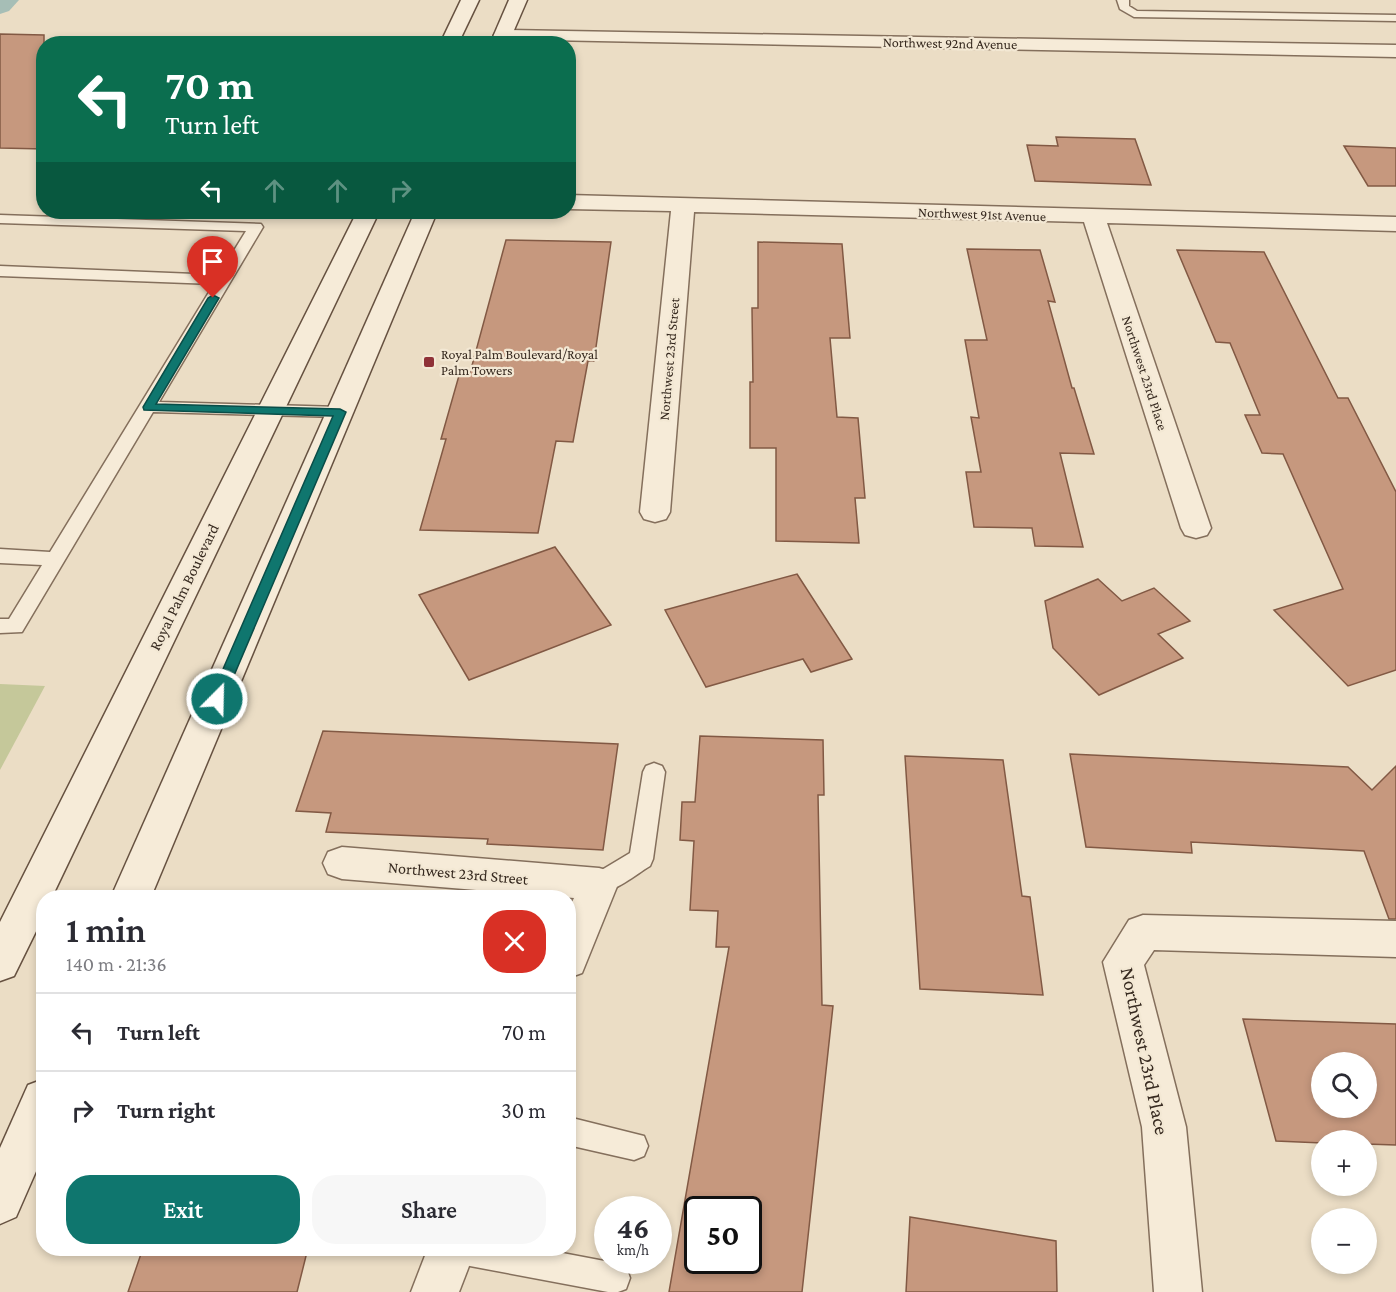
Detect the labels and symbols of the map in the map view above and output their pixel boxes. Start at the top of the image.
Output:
street label: Northwest 92nd Avenue [883,34,1017,52]
street label: Northwest 91st Avenue [918,204,1046,224]
pin [187,236,238,298]
street label: Northwest 23rd Street [656,297,682,421]
street label: Northwest 23rd Place [1119,314,1171,432]
place label: Royal Palm Boulevard/Royal Palm Towers [441,346,598,378]
marker: Royal Palm Boulevard/Royal Palm Towers [422,355,436,369]
street label: Royal Palm Boulevard [146,520,223,653]
position arrow [185,667,249,731]
street label: Northwest 23rd Street [387,858,529,888]
street label: Northwest 23rd Place [1117,965,1174,1137]
speed limit sign: 50 [684,1196,762,1274]

